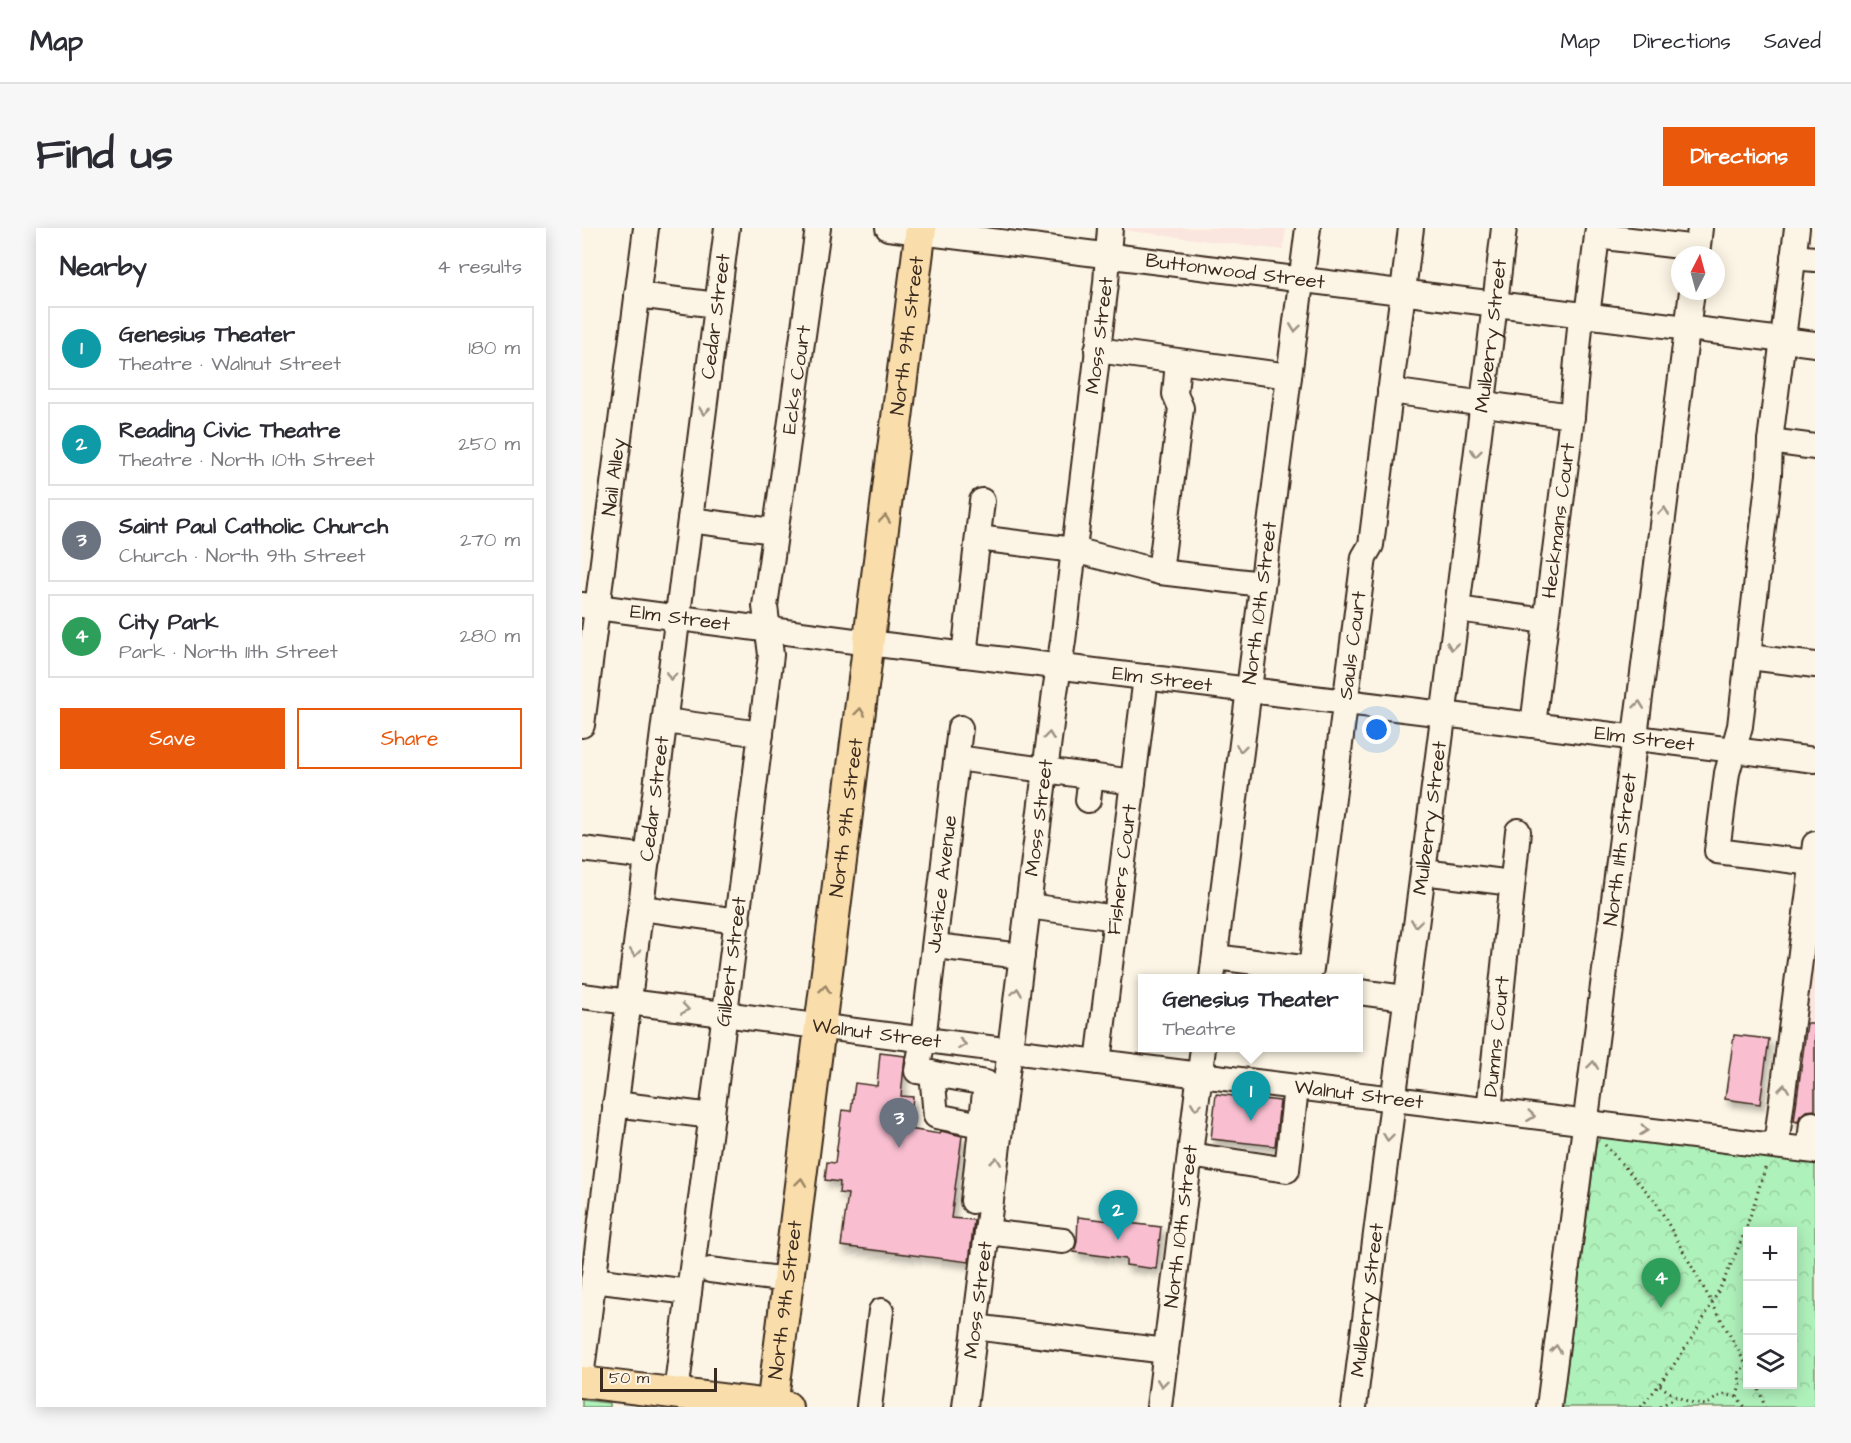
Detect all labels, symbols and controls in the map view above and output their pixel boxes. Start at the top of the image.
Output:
text: Map [30,22,83,61]
text: Map [1560,27,1600,56]
text: Directions [1633,27,1731,56]
text: Saved [1764,27,1821,56]
text: Find us [36,127,173,185]
button: Directions [1663,127,1815,186]
street label: Buttonwood Street [1144,246,1327,297]
north arrow [1671,246,1725,300]
text: Nearby [60,249,147,285]
street label: Cedar Street [694,252,738,381]
text: 4 results [437,253,522,281]
street label: North 9th Street [883,254,931,417]
street label: Mulberry Street [1468,257,1514,414]
street label: Moss Street [1079,276,1120,396]
text: Genesius Theater [119,319,295,350]
street label: Ecks Court [775,323,818,436]
one-way arrow [1289,323,1302,332]
text: 1 [80,334,83,362]
text: 180 m [468,334,520,362]
text: Theatre · Walnut Street [119,350,341,378]
one-way arrow [698,406,710,416]
text: Reading Civic Theatre [119,415,341,446]
text: 2 [76,430,87,458]
text: 250 m [458,430,520,458]
street label: Nail Alley [595,437,634,517]
street label: Heckmans Court [1535,441,1582,600]
text: Theatre · North 10th Street [119,446,375,474]
one-way arrow [1471,448,1483,457]
one-way arrow [1657,507,1670,516]
text: Saint Paul Catholic Church [119,511,388,542]
one-way arrow [879,514,891,523]
street label: North 10th Street [1236,520,1284,686]
text: 3 [76,526,87,554]
text: 270 m [460,526,520,554]
text: Church · North 9th Street [119,542,366,570]
street label: Sauls Court [1332,590,1373,701]
street label: Elm Street [629,598,732,638]
text: City Park [119,607,219,638]
text: 4 [75,622,88,650]
text: 280 m [459,622,520,650]
text: Park · North 11th Street [119,638,338,666]
one-way arrow [1447,642,1459,651]
street label: Elm Street [1111,659,1214,699]
one-way arrow [665,672,678,681]
one-way arrow [1633,700,1645,709]
one-way arrow [854,707,866,717]
button: Save [60,708,285,769]
button: Share [297,708,522,769]
your location [1362,715,1391,744]
street label: Elm Street [1593,719,1696,759]
one-way arrow [1043,732,1055,741]
street label: Cedar Street [633,734,676,863]
street label: North 9th Street [823,737,870,899]
street label: Mulberry Street [1406,739,1454,896]
one-way arrow [1235,744,1248,753]
street label: Moss Street [1018,758,1060,878]
street label: North 11th Street [1597,772,1644,928]
street label: Fishers Court [1100,803,1144,936]
street label: Justice Avenue [920,813,964,954]
street label: Gilbert Street [709,895,754,1028]
one-way arrow [1410,918,1422,928]
one-way arrow [630,948,642,958]
popup [1138,974,1363,1052]
street label: Dumns Court [1477,975,1517,1098]
one-way arrow [819,984,831,993]
text: Genesius Theater [1162,984,1339,1015]
one-way arrow [1010,988,1023,997]
one-way arrow [681,1002,690,1015]
street label: Walnut Street [810,1012,943,1056]
text: Theatre [1162,1015,1236,1043]
one-way arrow [958,1038,967,1050]
one-way arrow [1586,1060,1599,1069]
pin: 1 [1232,1072,1270,1121]
street label: Walnut Street [1292,1073,1425,1116]
one-way arrow [1777,1083,1789,1092]
pin: 3 [880,1098,918,1148]
one-way arrow [1191,1101,1203,1110]
one-way arrow [1526,1109,1535,1122]
one-way arrow [1639,1123,1648,1135]
one-way arrow [1382,1133,1395,1142]
street label: North 10th Street [1157,1143,1205,1309]
one-way arrow [989,1157,1001,1166]
one-way arrow [794,1178,806,1187]
pin: 2 [1098,1190,1138,1240]
street label: North 9th Street [762,1219,809,1381]
street label: Mulberry Street [1344,1221,1391,1378]
map controls [1743,1227,1797,1389]
button: + [1743,1227,1797,1281]
street label: Moss Street [957,1240,1000,1360]
pin: 4 [1642,1258,1680,1308]
button: − [1743,1281,1797,1335]
button: layers [1743,1335,1797,1389]
one-way arrow [1550,1344,1562,1354]
scale bar [600,1365,717,1392]
text: 50 m [609,1367,649,1389]
one-way arrow [1157,1378,1169,1387]

